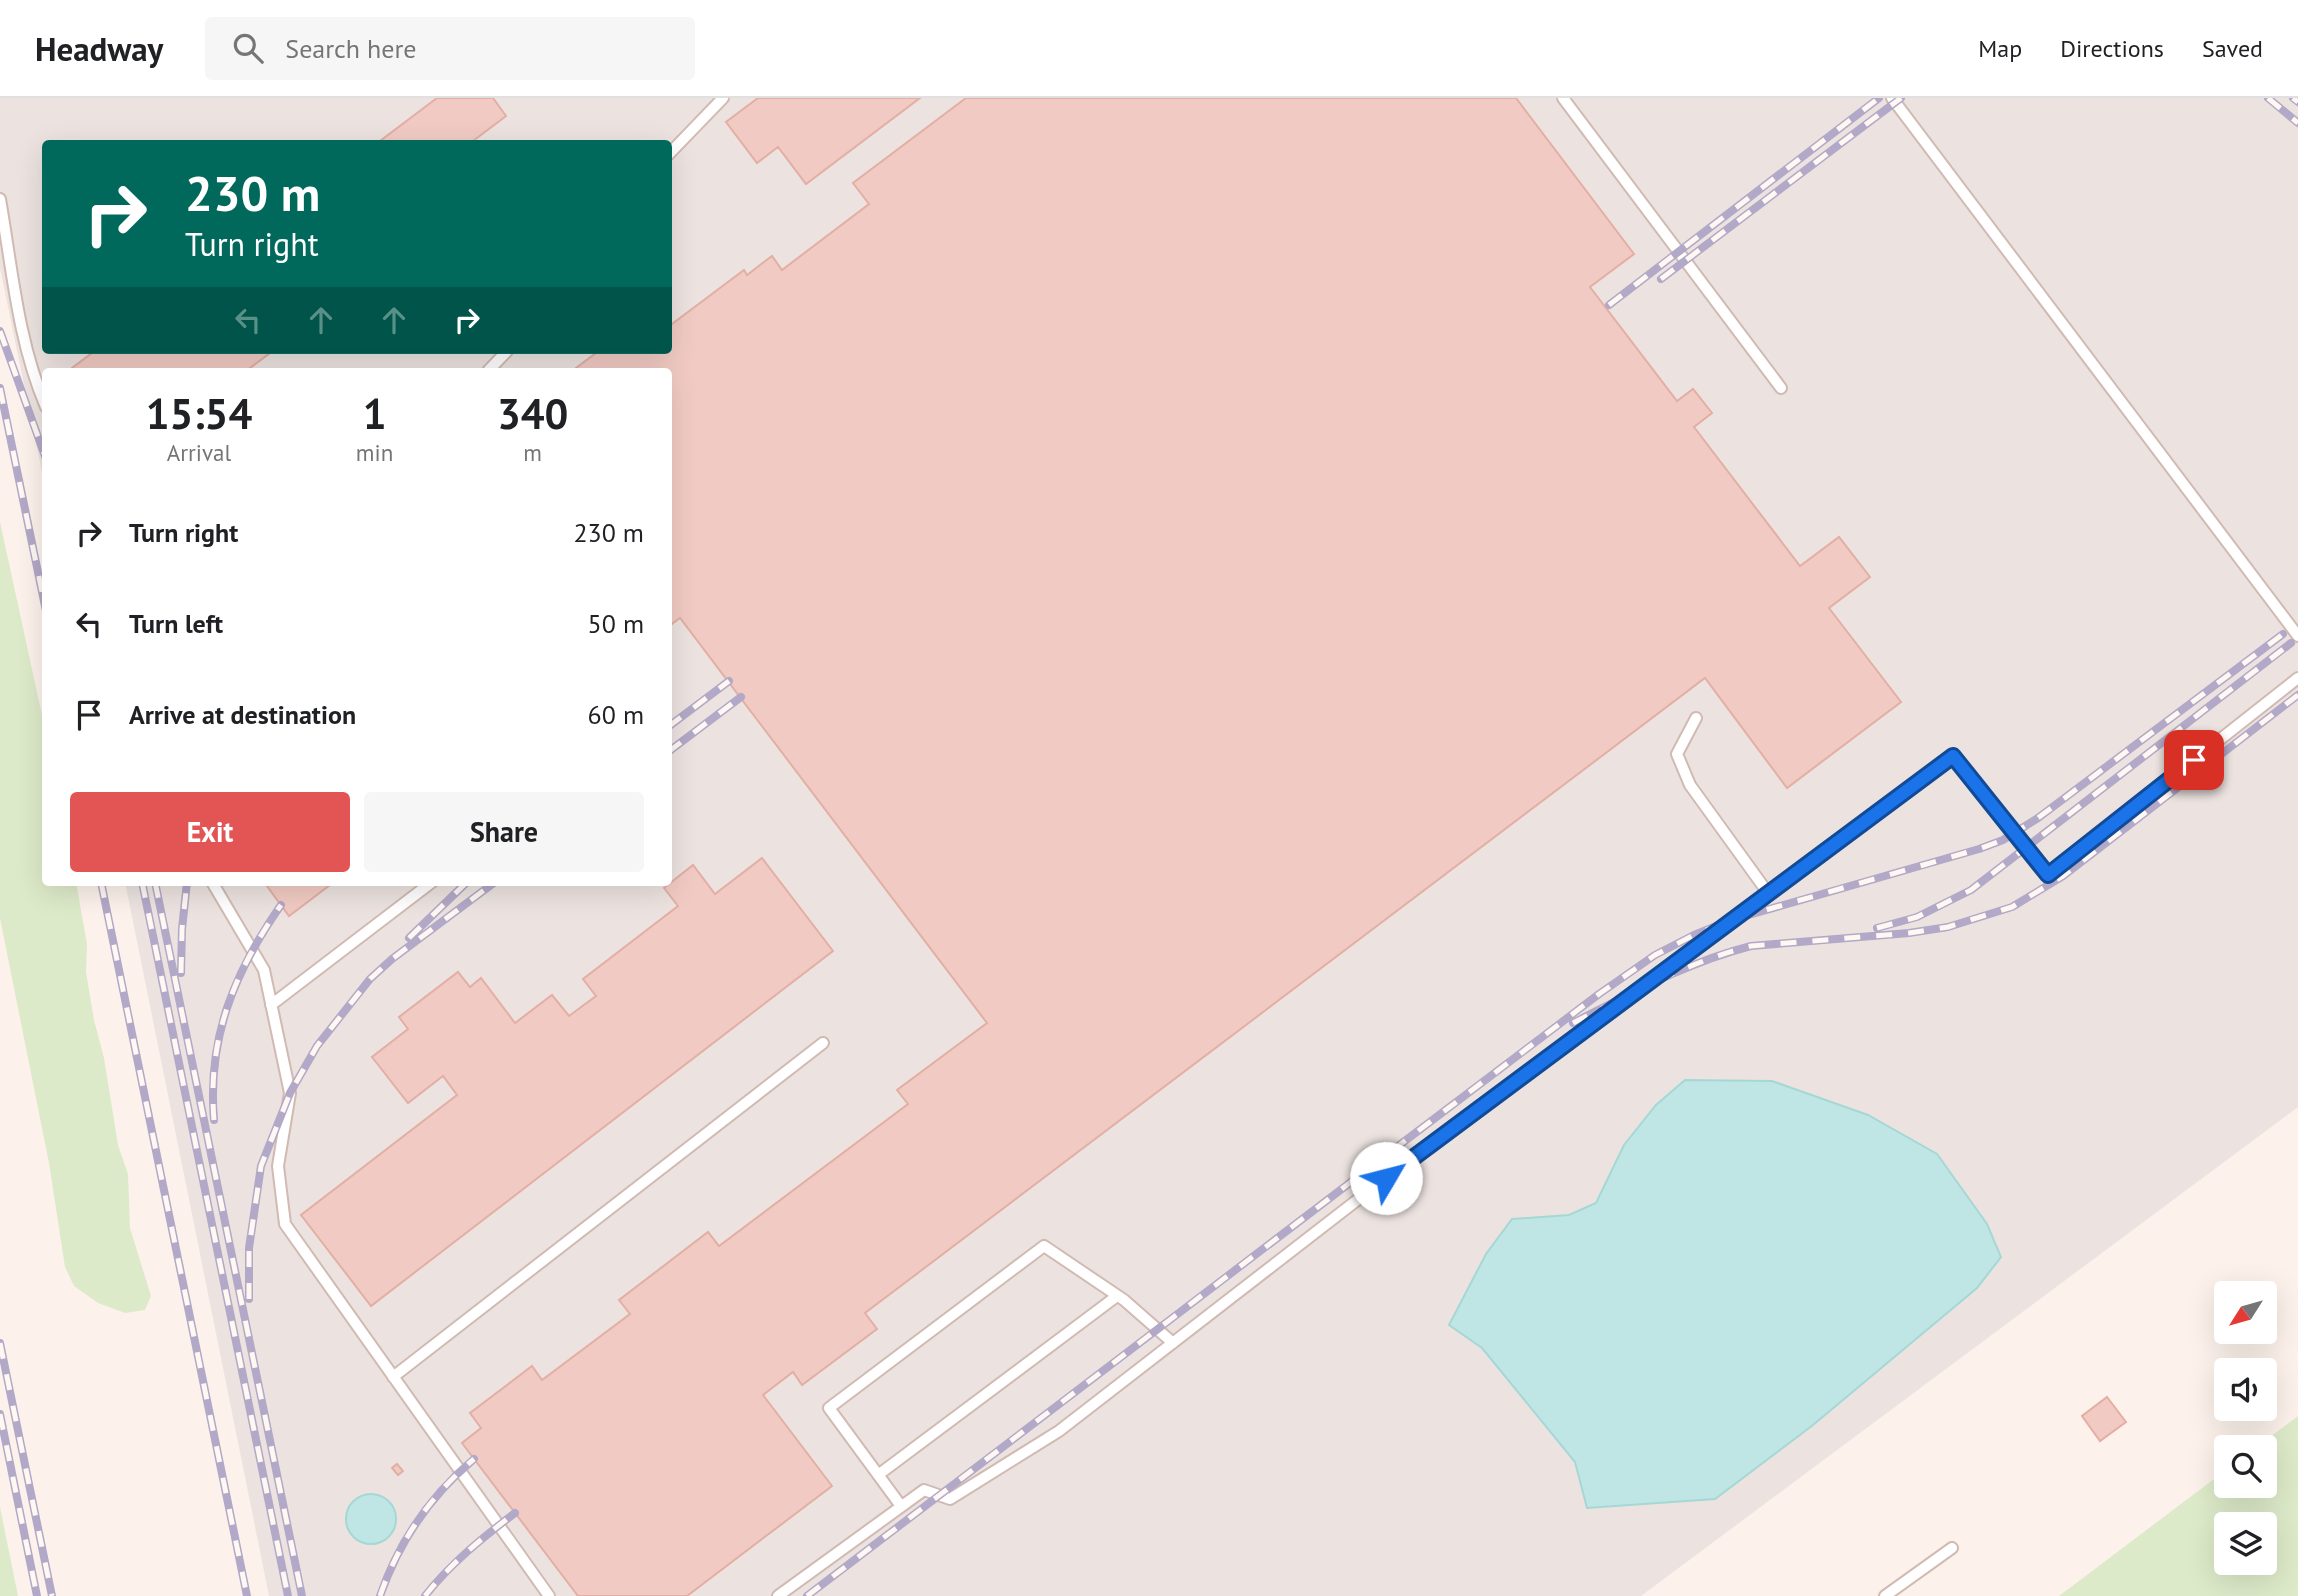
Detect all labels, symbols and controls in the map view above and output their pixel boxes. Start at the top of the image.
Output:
search box [205,17,695,80]
text: Headway [35,27,163,70]
icon: search [229,29,267,67]
text: Search here [285,32,416,65]
text: Map [1978,33,2022,64]
text: Directions [2060,33,2164,64]
text: Saved [2202,33,2263,64]
text: 230 m [185,161,320,225]
icon: right [70,168,161,259]
text: Turn right [185,223,319,265]
icon: left [229,301,267,339]
icon: ahead [302,301,340,339]
icon: ahead [375,301,413,339]
icon: right [448,301,486,339]
text: 15:54 [146,386,252,441]
text: 1 [363,386,386,441]
text: 340 [497,386,568,441]
text: Arrival [167,438,231,467]
text: min [356,438,393,467]
text: m [523,438,542,467]
icon: right [70,514,108,552]
text: Turn right [129,516,238,549]
text: 230 m [573,516,644,549]
icon: left [70,605,108,643]
text: Turn left [129,607,223,640]
text: 50 m [588,607,644,640]
icon: arrive [70,696,108,734]
text: Arrive at destination [129,698,356,731]
text: 60 m [588,698,644,731]
pin [2164,730,2224,790]
icon: arrive [2175,741,2213,779]
button: Exit [70,792,350,872]
button: Share [364,792,644,872]
position arrow [1349,1141,1423,1215]
north arrow [2214,1281,2277,1344]
map controls [2214,1281,2277,1575]
button: sound [2214,1358,2277,1421]
button: search [2214,1435,2277,1498]
button: layers [2214,1512,2277,1575]

